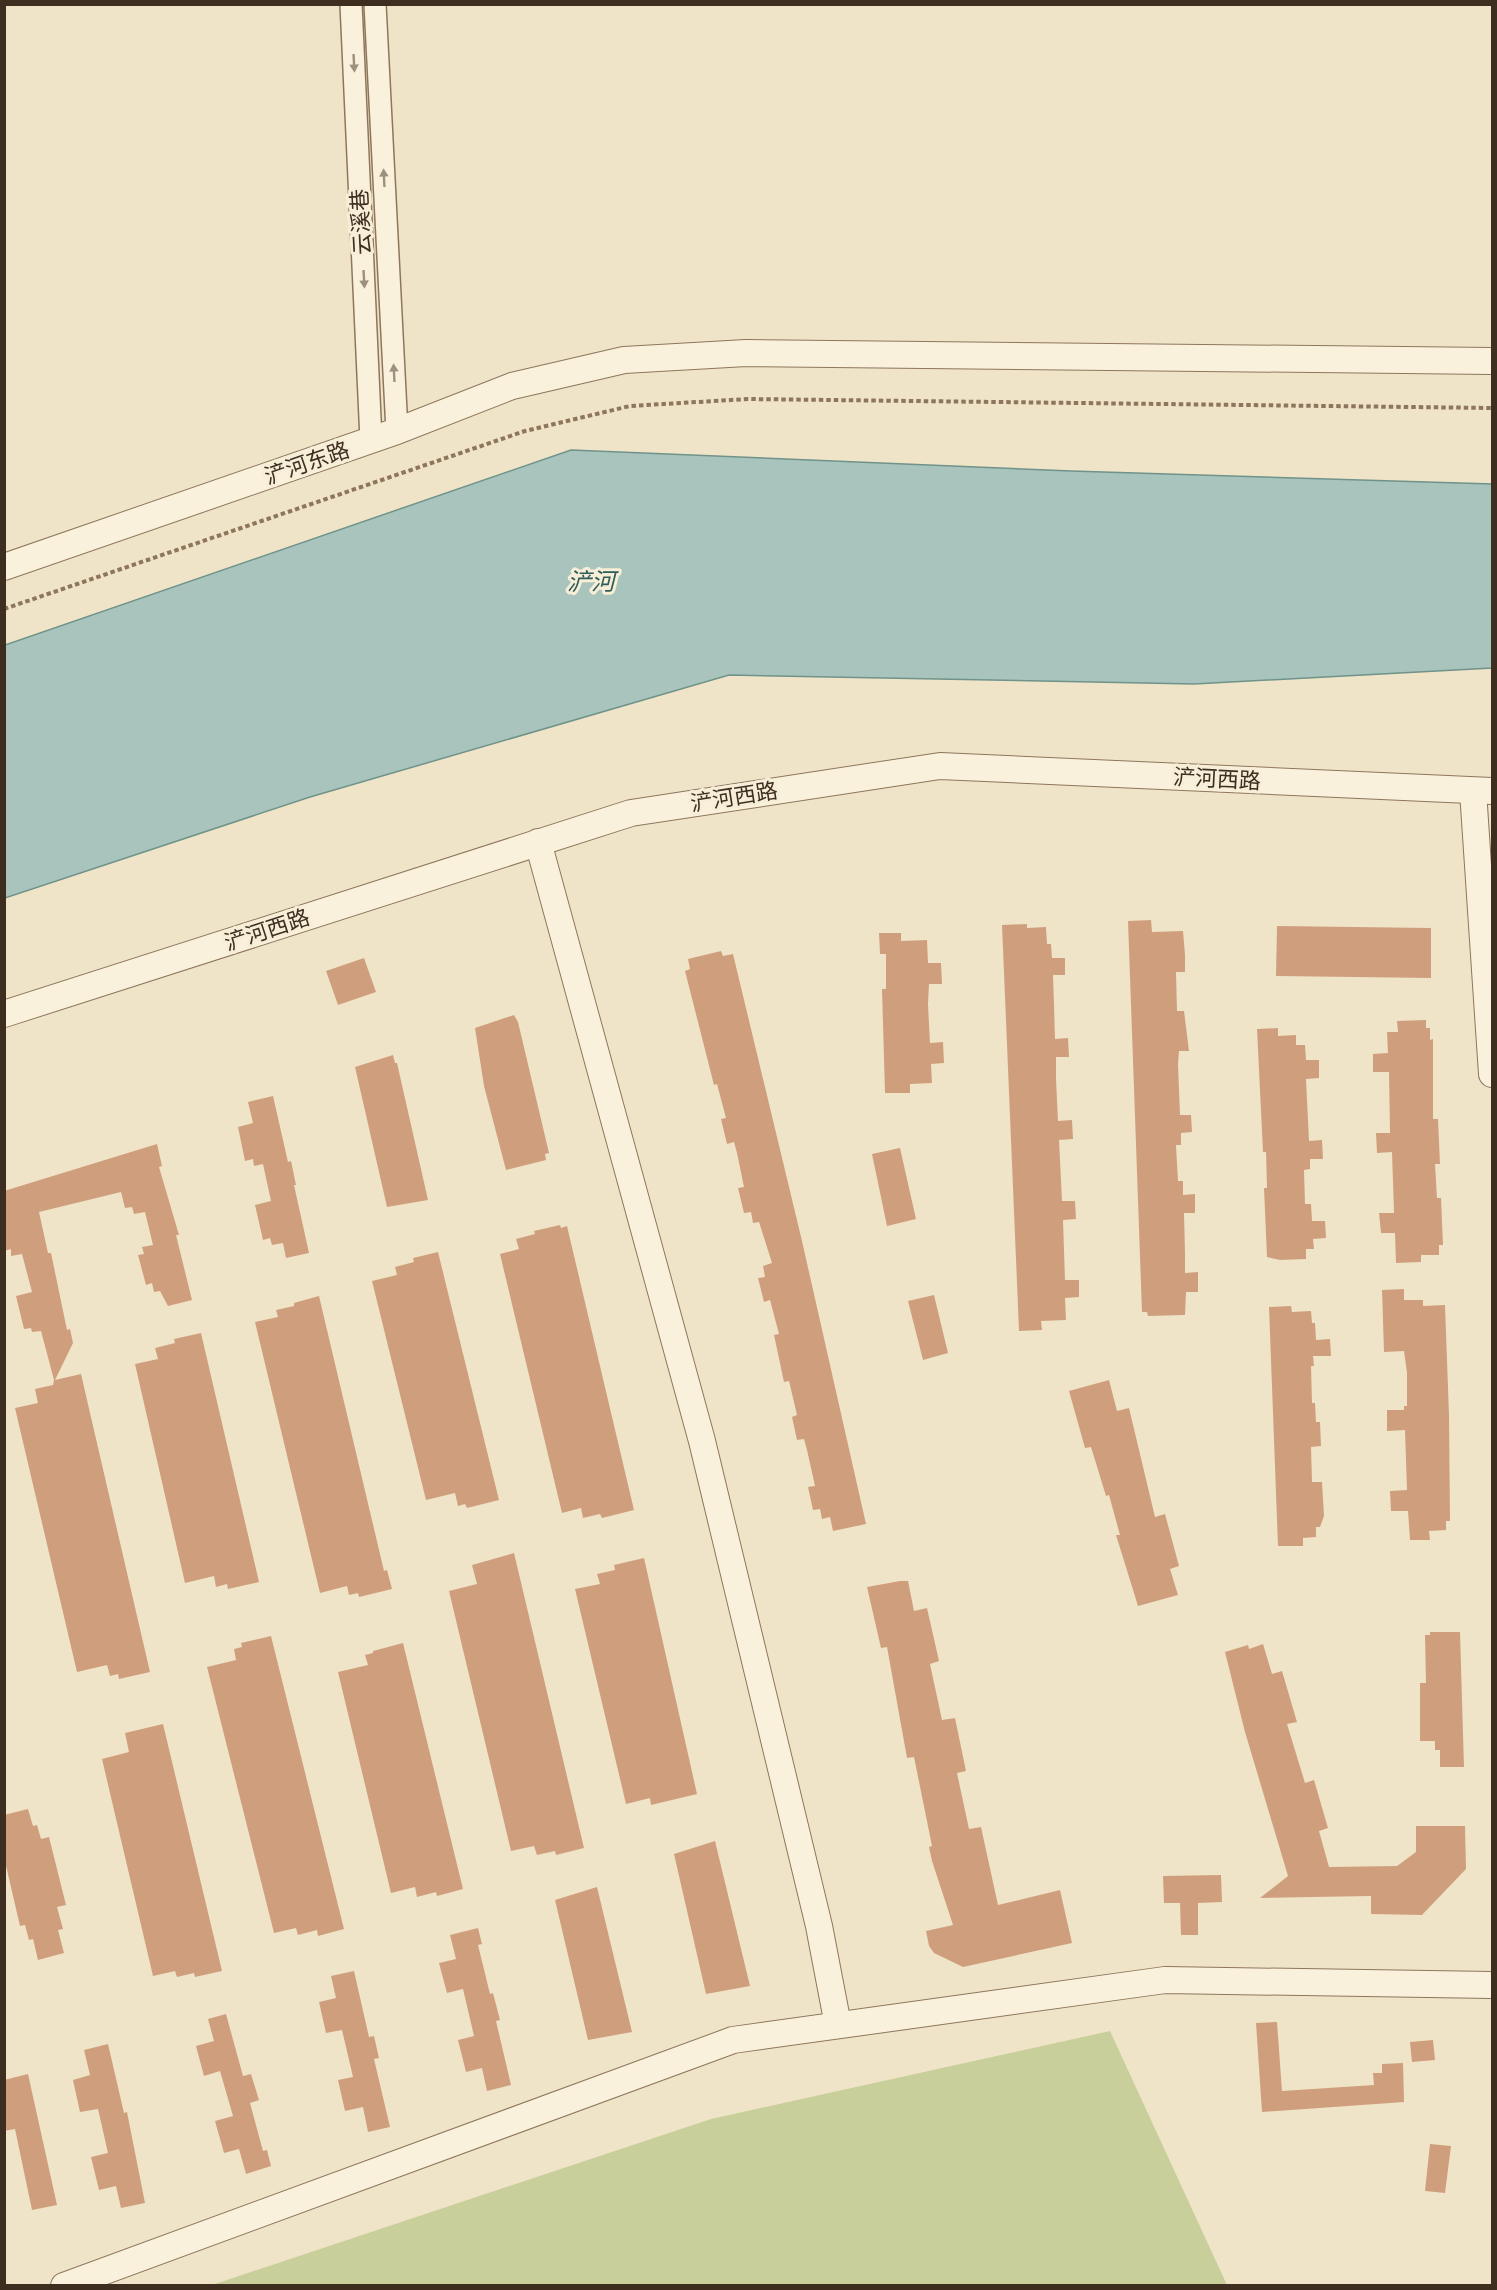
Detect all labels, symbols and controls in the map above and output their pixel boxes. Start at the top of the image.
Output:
one-way arrow [349,53,358,72]
one-way arrow [379,169,388,188]
street label: 云溪巷 [346,188,376,256]
one-way arrow [359,269,368,288]
one-way arrow [389,364,398,383]
street label: 浐河东路 [261,436,353,490]
water label: 浐河 [567,567,619,596]
street label: 浐河西路 [1172,763,1262,795]
street label: 浐河西路 [688,777,780,817]
street label: 浐河西路 [221,904,313,956]

